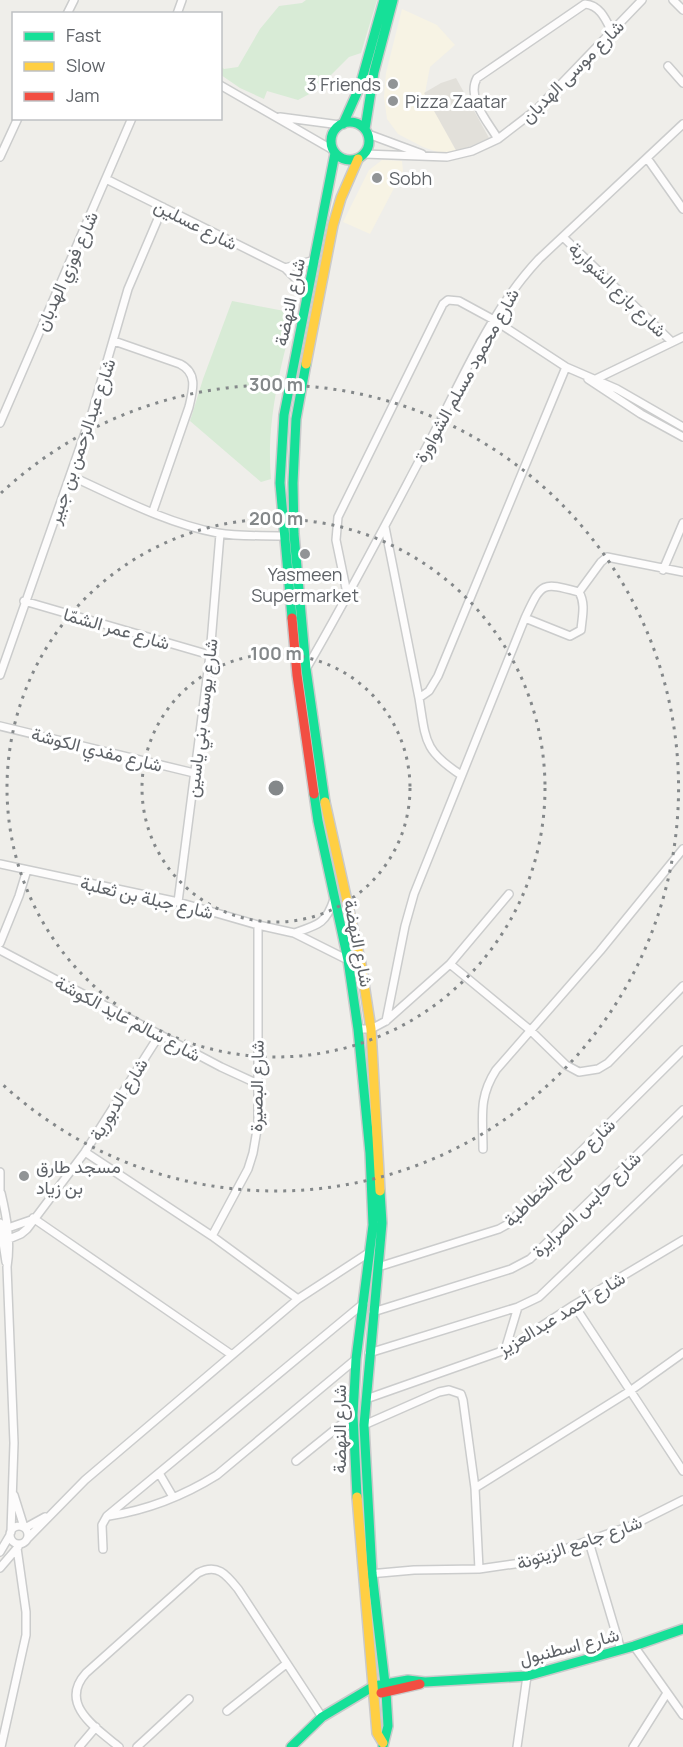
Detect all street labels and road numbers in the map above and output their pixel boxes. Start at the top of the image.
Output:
street label: شارع موسى الهدبان [515,14,630,129]
street label: شارع عسلين [150,193,242,256]
street label: شارع فوزي الهدبان [29,207,107,336]
street label: شارع بازع الشواربة [563,236,672,343]
street label: شارع النهضة [268,256,311,348]
street label: شارع محمود مسلم الشواورة [408,284,525,467]
street label: شارع عبدالرحمن بن جبير [41,355,121,528]
street label: شارع عمر الشمّا [61,601,173,656]
street label: شارع يوسف بني ياسين [179,637,227,799]
street label: شارع مفدي الكوشة [28,721,165,781]
street label: شارع جبلة بن ثعلبة [78,870,216,925]
street label: شارع النهضة [338,897,379,989]
street label: شارع سالم عايد الكوشة [50,969,205,1067]
street label: شارع البصيرة [243,1040,270,1132]
street label: شارع الدبورية [83,1053,154,1145]
street label: شارع صالح الخطاطبة [498,1112,621,1232]
street label: شارع حابس الصرايرة [526,1146,646,1263]
street label: شارع أحمد عبدالعزيز [492,1265,630,1362]
street label: شارع النهضة [327,1384,352,1474]
street label: شارع جامع الزيتونة [513,1509,645,1576]
street label: شارع اسطنبول [517,1622,622,1671]

